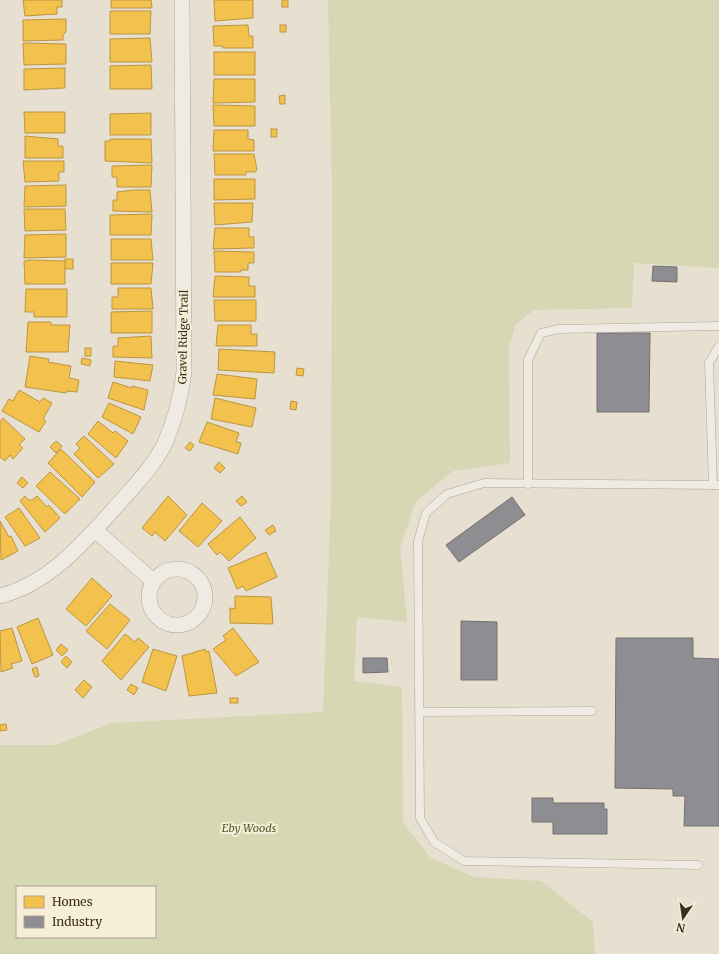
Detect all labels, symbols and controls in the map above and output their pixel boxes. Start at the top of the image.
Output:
street label: Gravel Ridge Trail [175,289,191,384]
park label: Eby Woods [222,821,277,835]
legend [16,886,156,938]
text: Homes [52,894,93,909]
north arrow [663,898,703,938]
text: Industry [52,914,102,929]
text: N [675,920,687,936]

